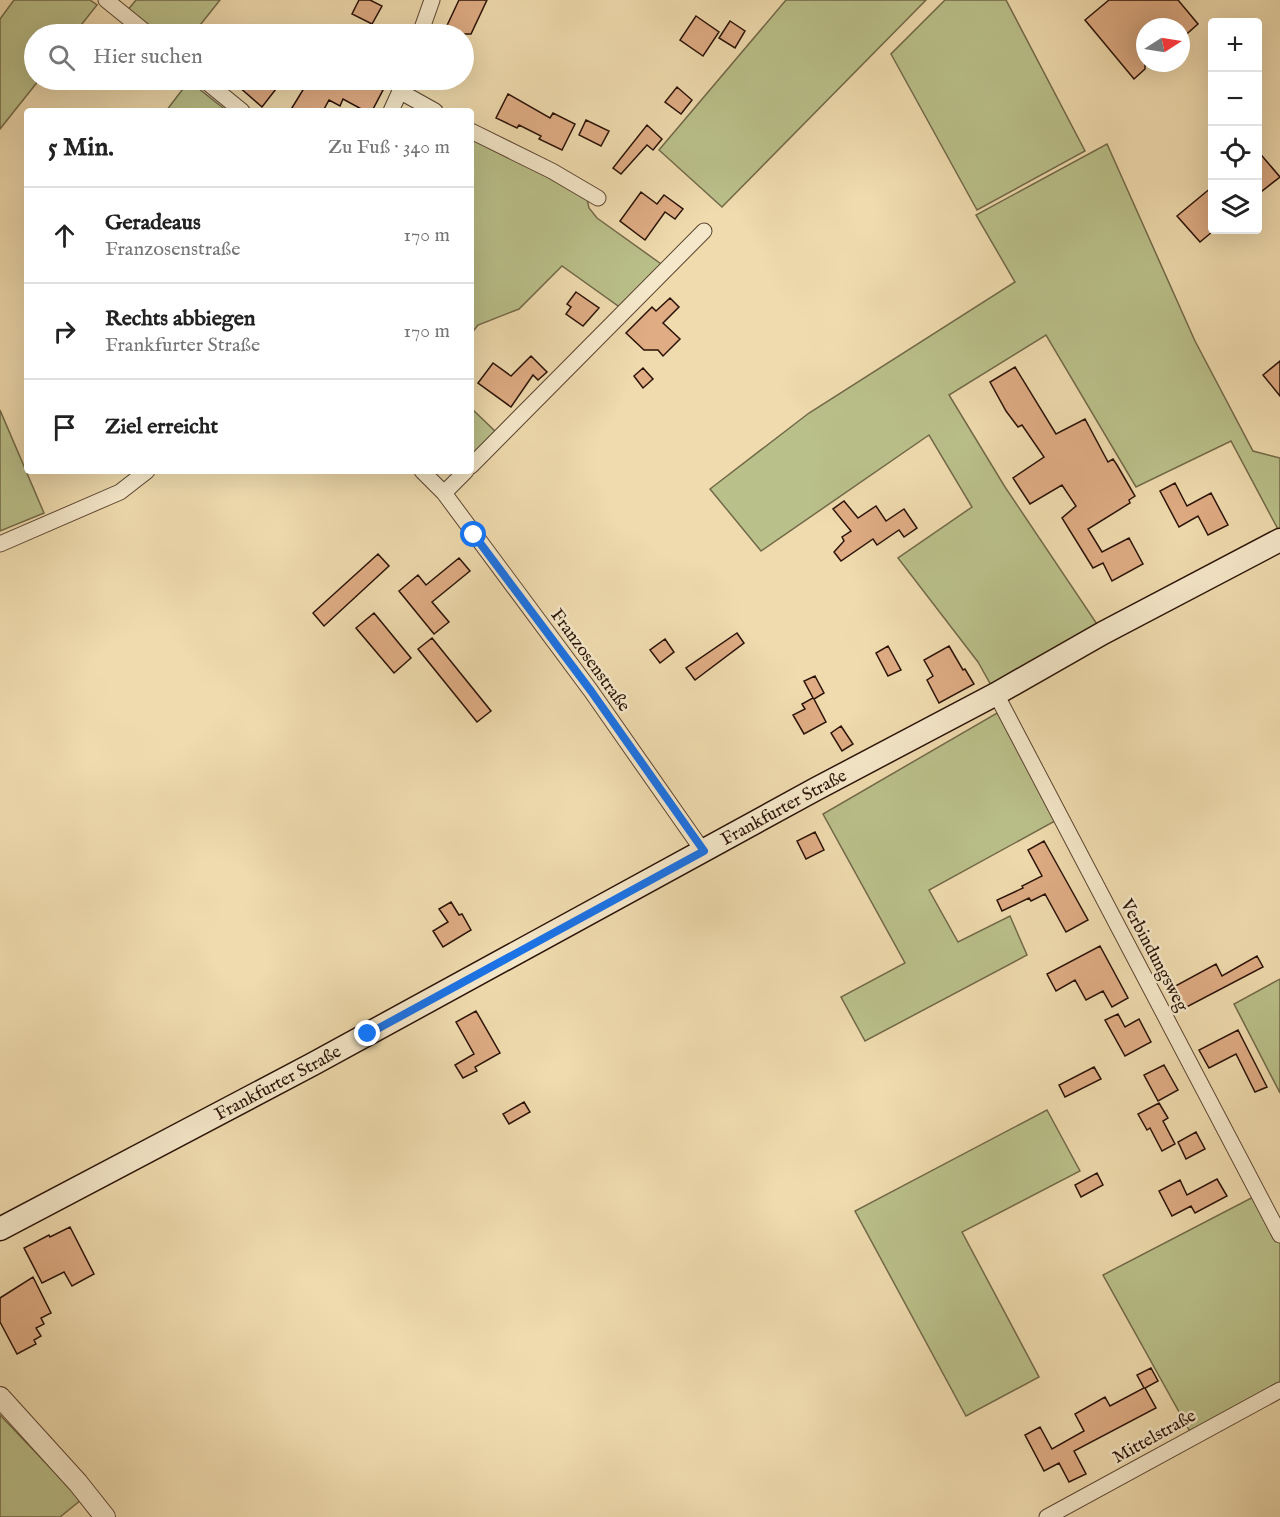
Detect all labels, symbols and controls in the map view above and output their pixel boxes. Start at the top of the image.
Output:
north arrow [1136,18,1190,72]
map controls [1208,18,1262,234]
button: + [1208,18,1262,72]
search box [24,24,474,90]
icon: search [45,41,78,74]
text: Hier suchen [93,43,203,71]
button: − [1208,72,1262,126]
button: locate [1208,126,1262,180]
text: 5 Min. [48,131,114,164]
text: Zu Fuß · 340 m [328,135,450,160]
button: layers [1208,180,1262,234]
text: Geradeaus [105,209,201,237]
icon: ahead [48,219,81,252]
text: 170 m [404,223,450,248]
text: Franzosenstraße [105,237,240,262]
text: Rechts abbiegen [105,305,255,333]
icon: right [48,315,81,348]
text: 170 m [404,319,450,344]
text: Frankfurter Straße [105,333,260,358]
icon: arrive [48,411,81,444]
text: Ziel erreicht [105,413,218,441]
route start [460,521,486,547]
street label: Franzosenstraße [545,605,635,717]
street label: Frankfurter Straße [717,765,851,852]
street label: Verbindungsweg [1114,895,1193,1016]
route end [354,1020,380,1046]
street label: Frankfurter Straße [211,1041,346,1127]
street label: Mittelstraße [1109,1405,1200,1470]

